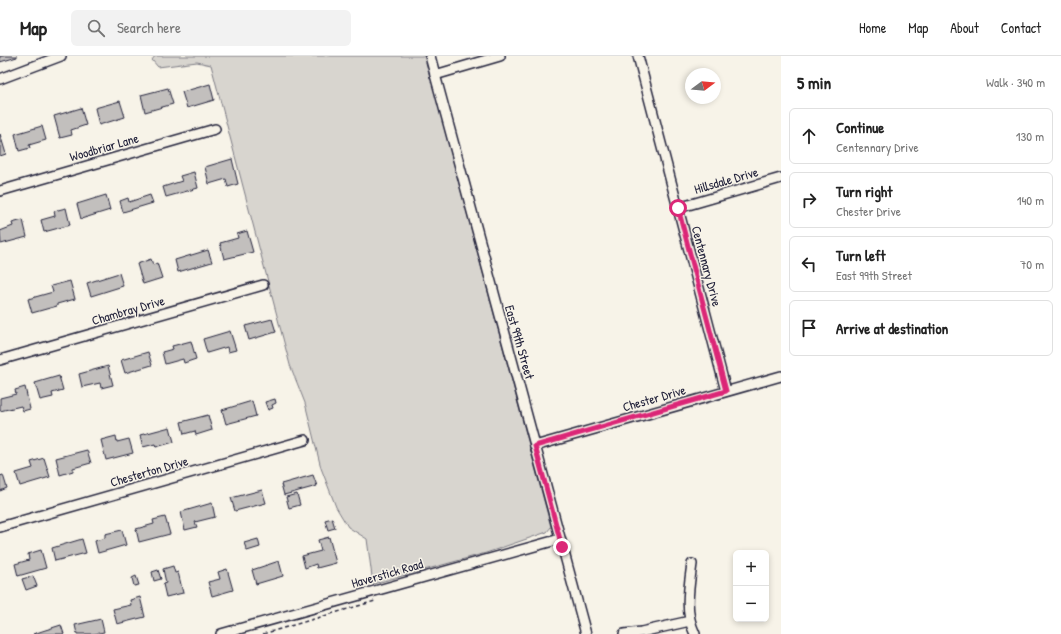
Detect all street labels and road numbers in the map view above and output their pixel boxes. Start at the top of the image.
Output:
street label: Woodbriar Lane [67,129,141,165]
street label: Hillsdale Drive [692,162,760,198]
street label: Centennary Drive [688,224,726,308]
street label: Chambray Drive [90,291,166,329]
street label: East 99th Street [501,303,539,382]
street label: Chester Drive [620,380,688,416]
street label: Chesterton Drive [108,451,190,491]
street label: Haverstick Road [349,554,425,592]

